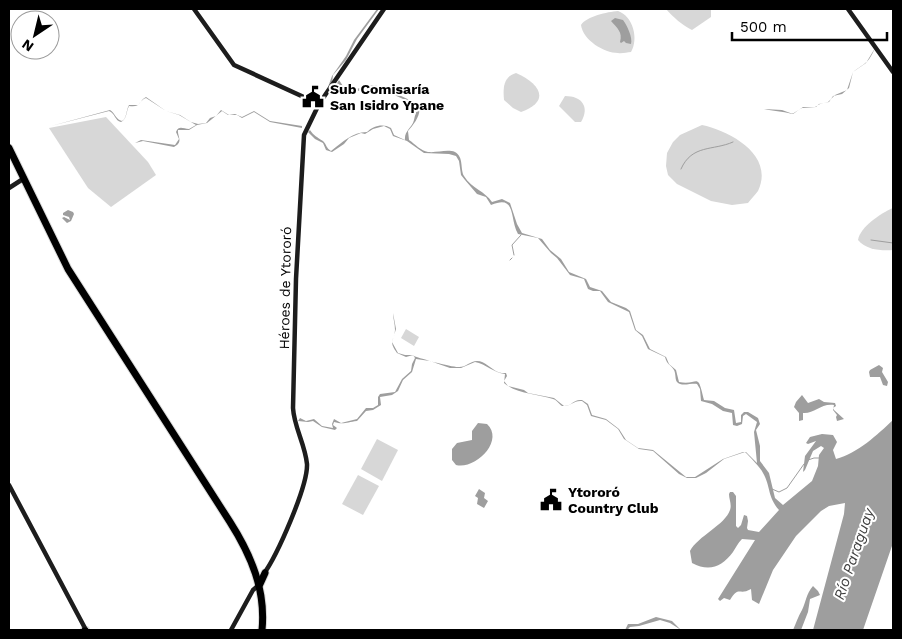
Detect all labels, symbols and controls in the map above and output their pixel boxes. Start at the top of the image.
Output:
north arrow [10,10,60,60]
scale bar [732,10,887,42]
text: 500 m [740,18,787,36]
text: N [19,36,36,55]
place label: Sub Comisaría San Isidro Ypane [330,81,444,113]
public building icon: Sub Comisaría San Isidro Ypane [300,84,326,110]
street label: Héroes de Ytororó [276,226,294,350]
place label: Ytororó Country Club [568,484,659,516]
public building icon: Ytororó Country Club [538,487,564,513]
water label: Río Paraguay [830,505,879,602]

